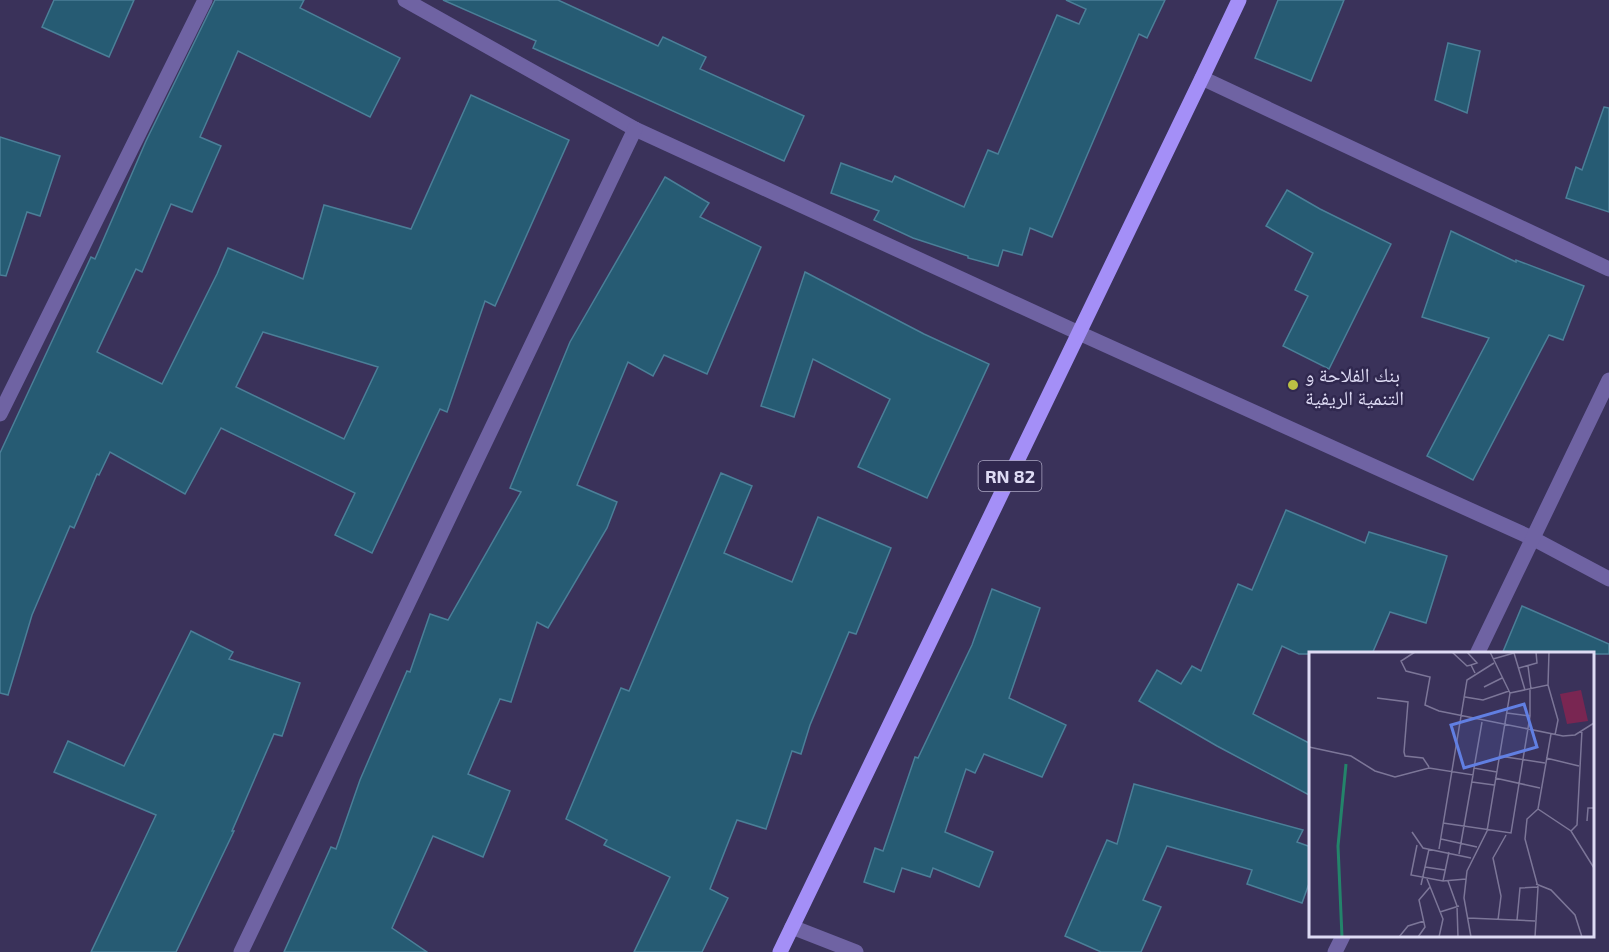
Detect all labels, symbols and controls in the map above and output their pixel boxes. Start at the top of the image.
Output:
place label: بنك الفلاحة و التنمية الريفية [1305,362,1404,409]
marker: بنك الفلاحة و التنمية الريفية [1286,378,1300,392]
road number: RN 82 [978,461,1042,491]
inset map [1309,652,1594,937]

